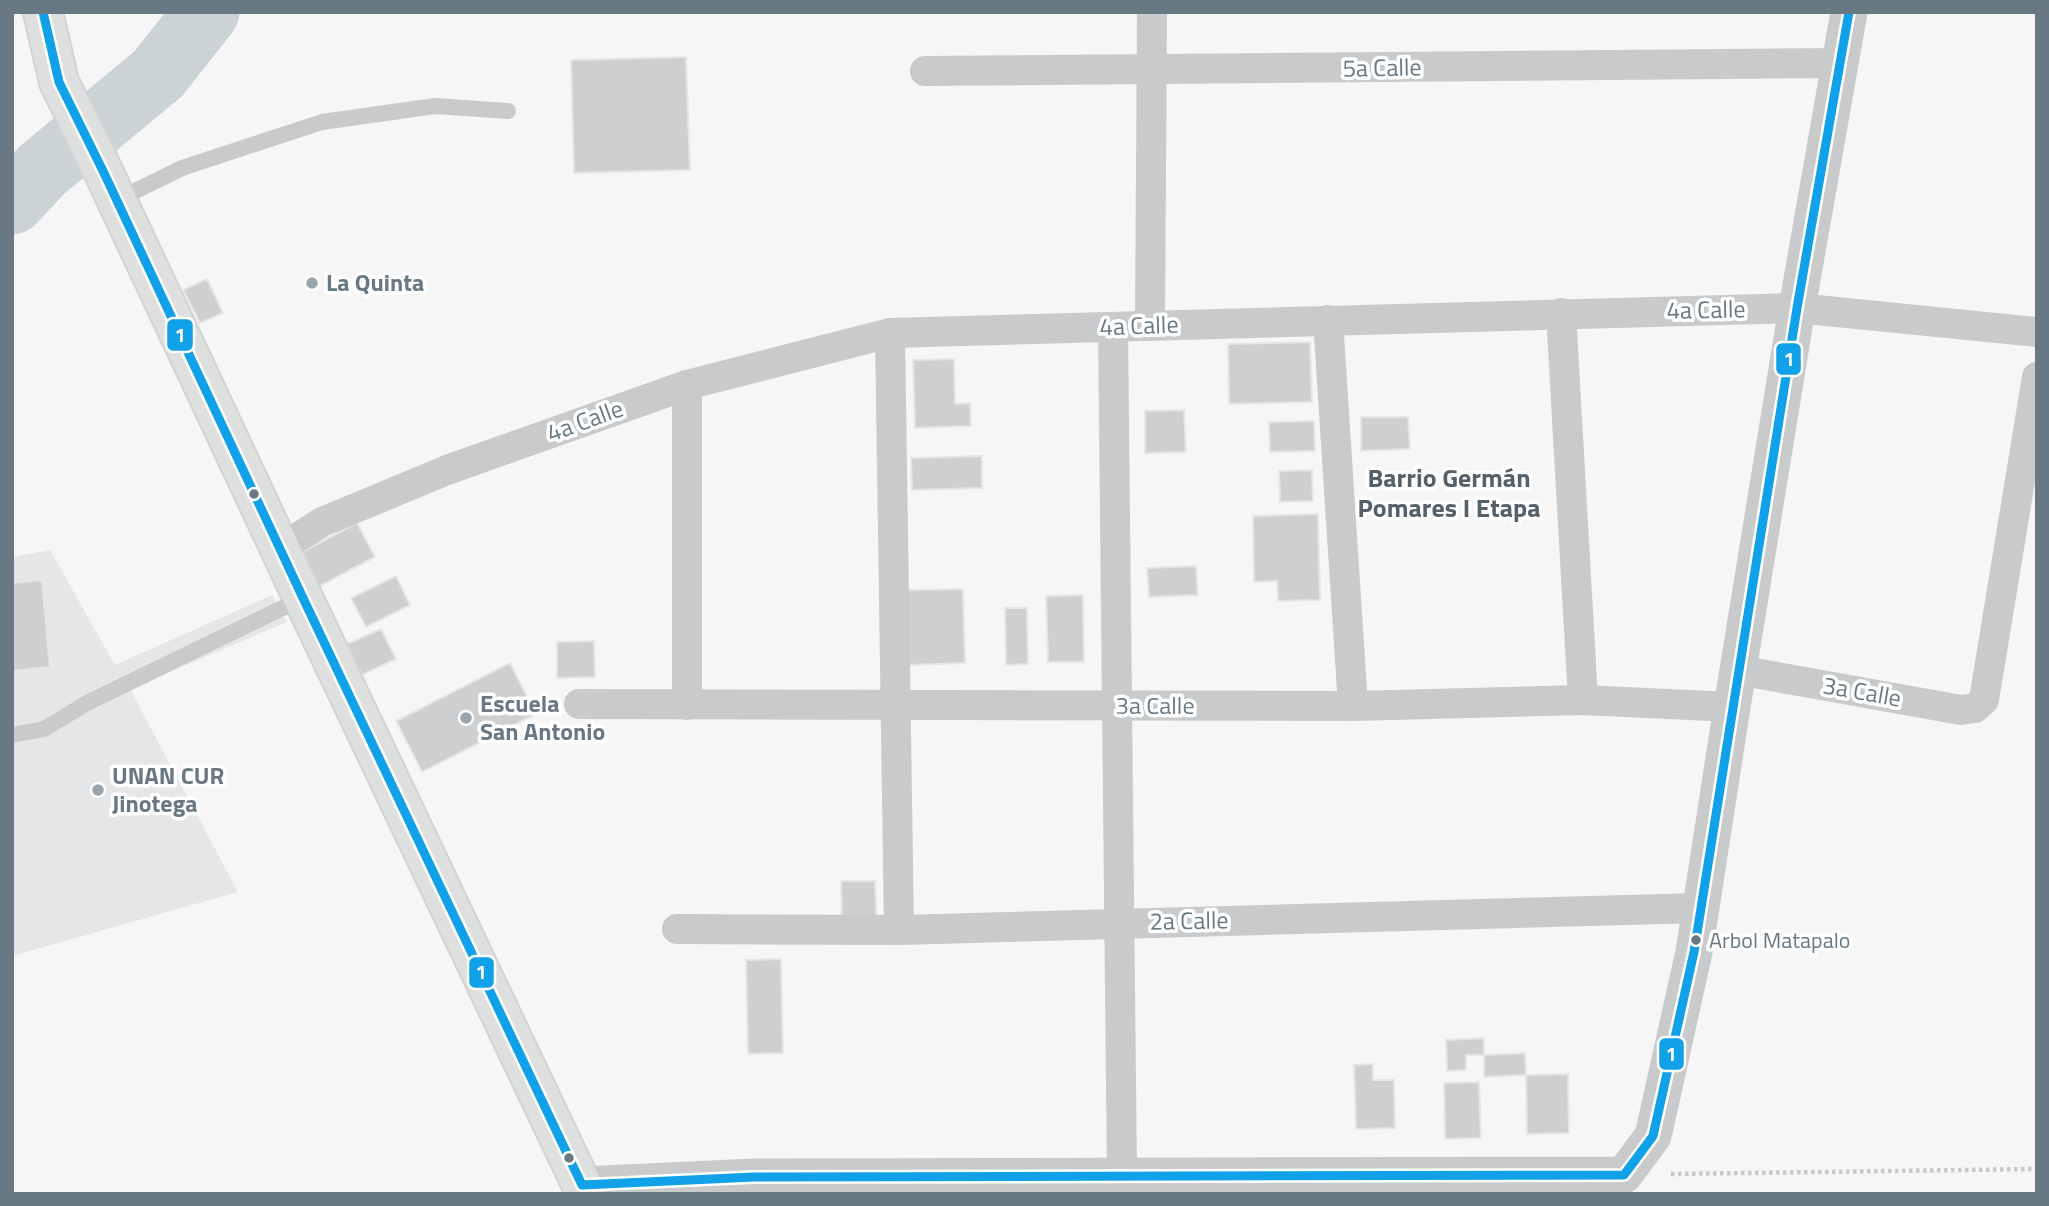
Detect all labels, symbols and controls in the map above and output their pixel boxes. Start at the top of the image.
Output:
street label: 5a Calle [1342,48,1422,86]
place label: La Quinta [326,264,424,300]
marker: La Quinta [304,275,320,291]
street label: 4a Calle [1666,290,1746,328]
street label: 4a Calle [1099,306,1179,344]
line badge: 1 [166,318,194,352]
text: 1 [175,320,185,349]
line badge: 1 [1775,342,1802,376]
text: 1 [1784,344,1794,373]
street label: 4a Calle [541,390,628,450]
district label: Barrio Germán Pomares I Etapa [1358,458,1540,527]
unlabelled marker [247,487,261,501]
street label: 3a Calle [1820,666,1904,716]
place label: Escuela San Antonio [480,685,605,749]
street label: 3a Calle [1115,687,1195,723]
marker: Escuela San Antonio [458,710,474,726]
place label: UNAN CUR Jinotega [112,757,224,821]
marker: UNAN CUR Jinotega [90,782,106,798]
street label: 2a Calle [1149,901,1229,939]
place label: Arbol Matapalo [1709,923,1850,957]
marker: Arbol Matapalo [1689,933,1703,947]
line badge: 1 [468,956,495,989]
text: 1 [476,957,486,986]
line badge: 1 [1658,1037,1685,1071]
text: 1 [1666,1039,1676,1068]
unlabelled marker [562,1151,576,1165]

